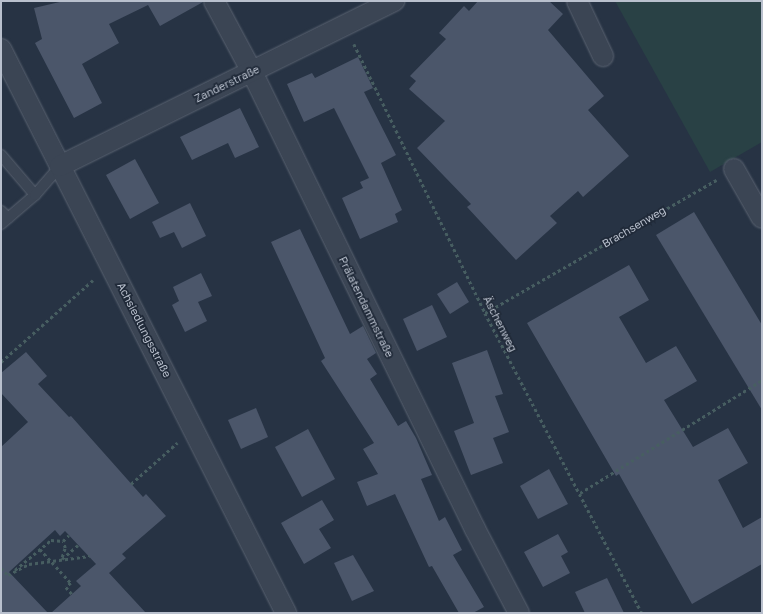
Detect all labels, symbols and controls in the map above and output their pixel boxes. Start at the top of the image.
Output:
street label: Zanderstraße [192,63,262,105]
street label: Brachsenweg [600,203,668,251]
street label: Prälatendammstraße [336,254,396,360]
street label: Achsiedlungsstraße [114,280,174,380]
street label: Äschenweg [480,294,520,354]

